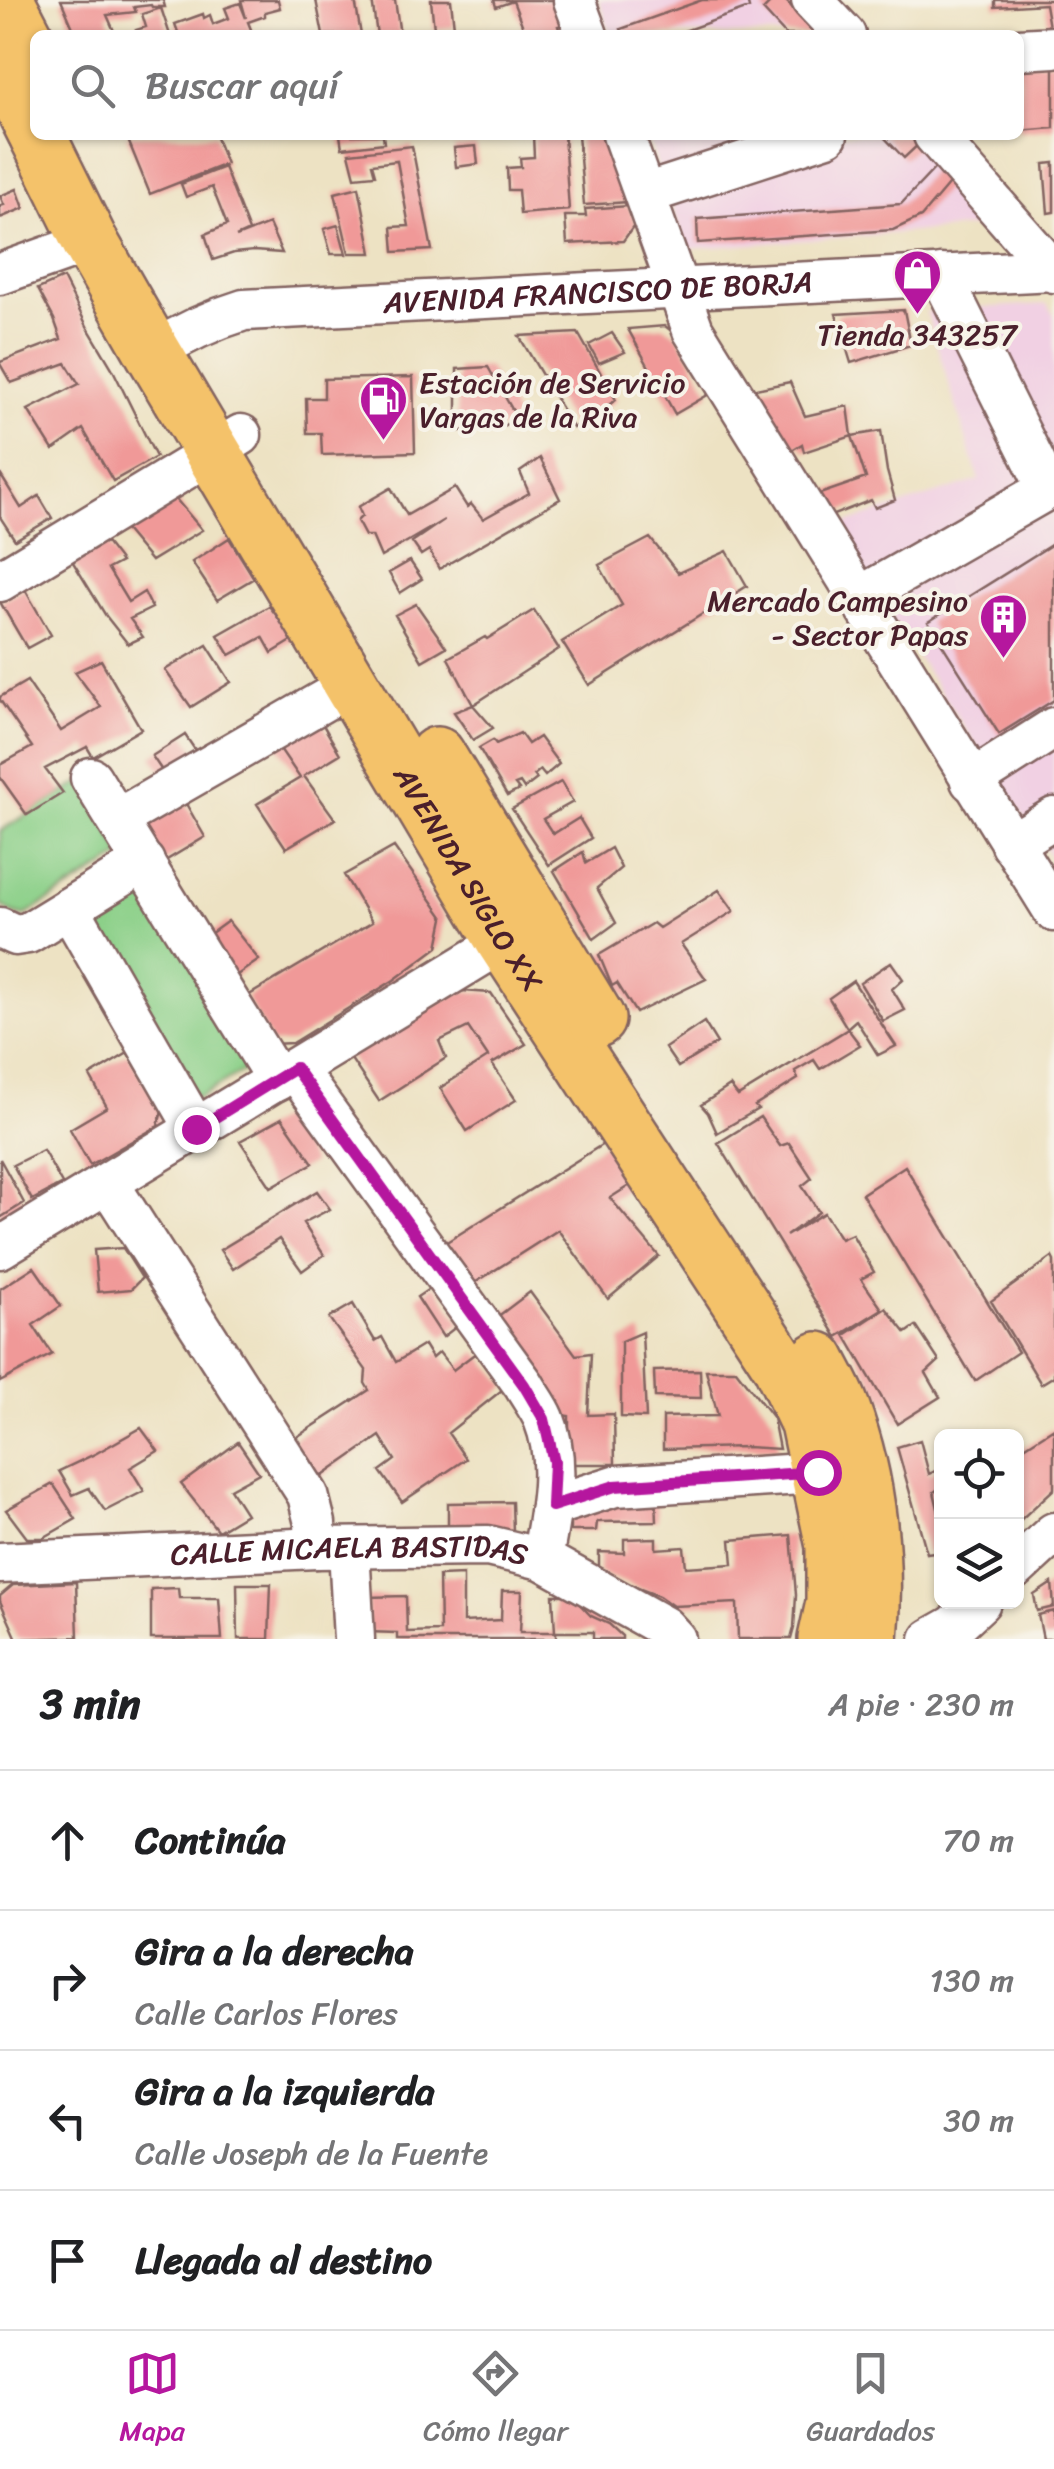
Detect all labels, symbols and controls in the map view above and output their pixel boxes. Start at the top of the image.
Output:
search box [30,30,1024,140]
text: Buscar aquí [145,52,339,119]
icon: search [65,58,120,113]
shop icon: Tienda 343257 [891,248,943,316]
street label: AVENIDA FRANCISCO DE BORJA [381,255,814,330]
place label: Tienda 343257 [817,308,1019,362]
place label: Estación de Servicio Vargas de la Riva [419,356,685,444]
fuel station icon: Estación de Servicio Vargas de la Riva [358,374,410,442]
place label: Mercado Campesino - Sector Papas [707,574,968,662]
building icon: Mercado Campesino - Sector Papas [977,592,1029,660]
street label: AVENIDA SIGLO XX [378,754,558,1003]
route end [174,1107,220,1153]
map controls [934,1429,1024,1609]
button: locate [934,1429,1024,1519]
route start [796,1450,842,1496]
street label: CALLE MICAELA BASTIDAS [169,1519,534,1582]
button: layers [934,1519,1024,1609]
text: 3 min [40,1667,140,1741]
text: A pie · 230 m [828,1676,1014,1733]
text: Continúa [135,1807,286,1874]
text: 70 m [943,1812,1014,1869]
icon: ahead [40,1813,95,1868]
text: Gira a la derecha [135,1918,414,1985]
text: 130 m [930,1952,1014,2009]
icon: right [40,1953,95,2008]
text: Calle Carlos Flores [135,1985,398,2042]
text: Gira a la izquierda [135,2058,435,2125]
text: 30 m [943,2092,1014,2149]
icon: left [40,2093,95,2148]
text: Calle Joseph de la Fuente [135,2125,488,2182]
text: Llegada al destino [135,2227,432,2294]
icon: arrive [40,2233,95,2288]
tab: Mapa [119,2346,185,2455]
tab: Cómo llegar [423,2346,568,2455]
tab: Guardados [806,2346,935,2455]

